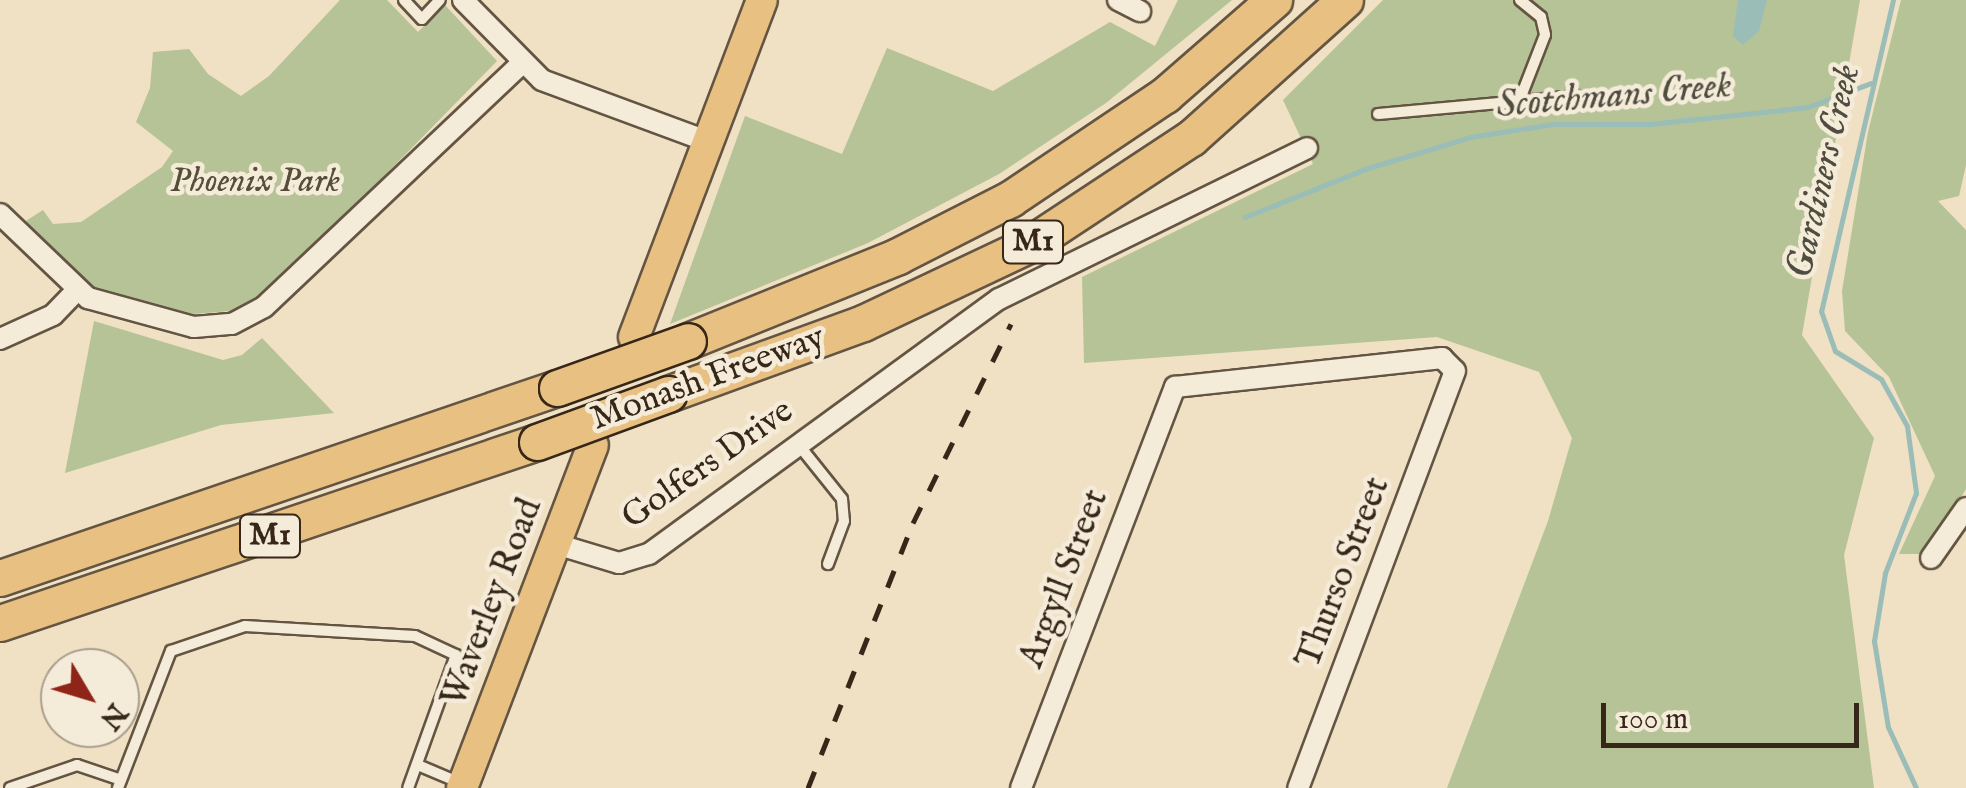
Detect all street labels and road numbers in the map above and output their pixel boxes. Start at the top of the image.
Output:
road number: M1 [1000,215,1066,269]
street label: Monash Freeway [586,317,830,441]
street label: Golfers Drive [614,391,802,539]
street label: Thurso Street [1288,472,1400,674]
street label: Argyll Street [1012,484,1118,674]
street label: Waverley Road [434,493,552,713]
road number: M1 [238,509,302,563]

